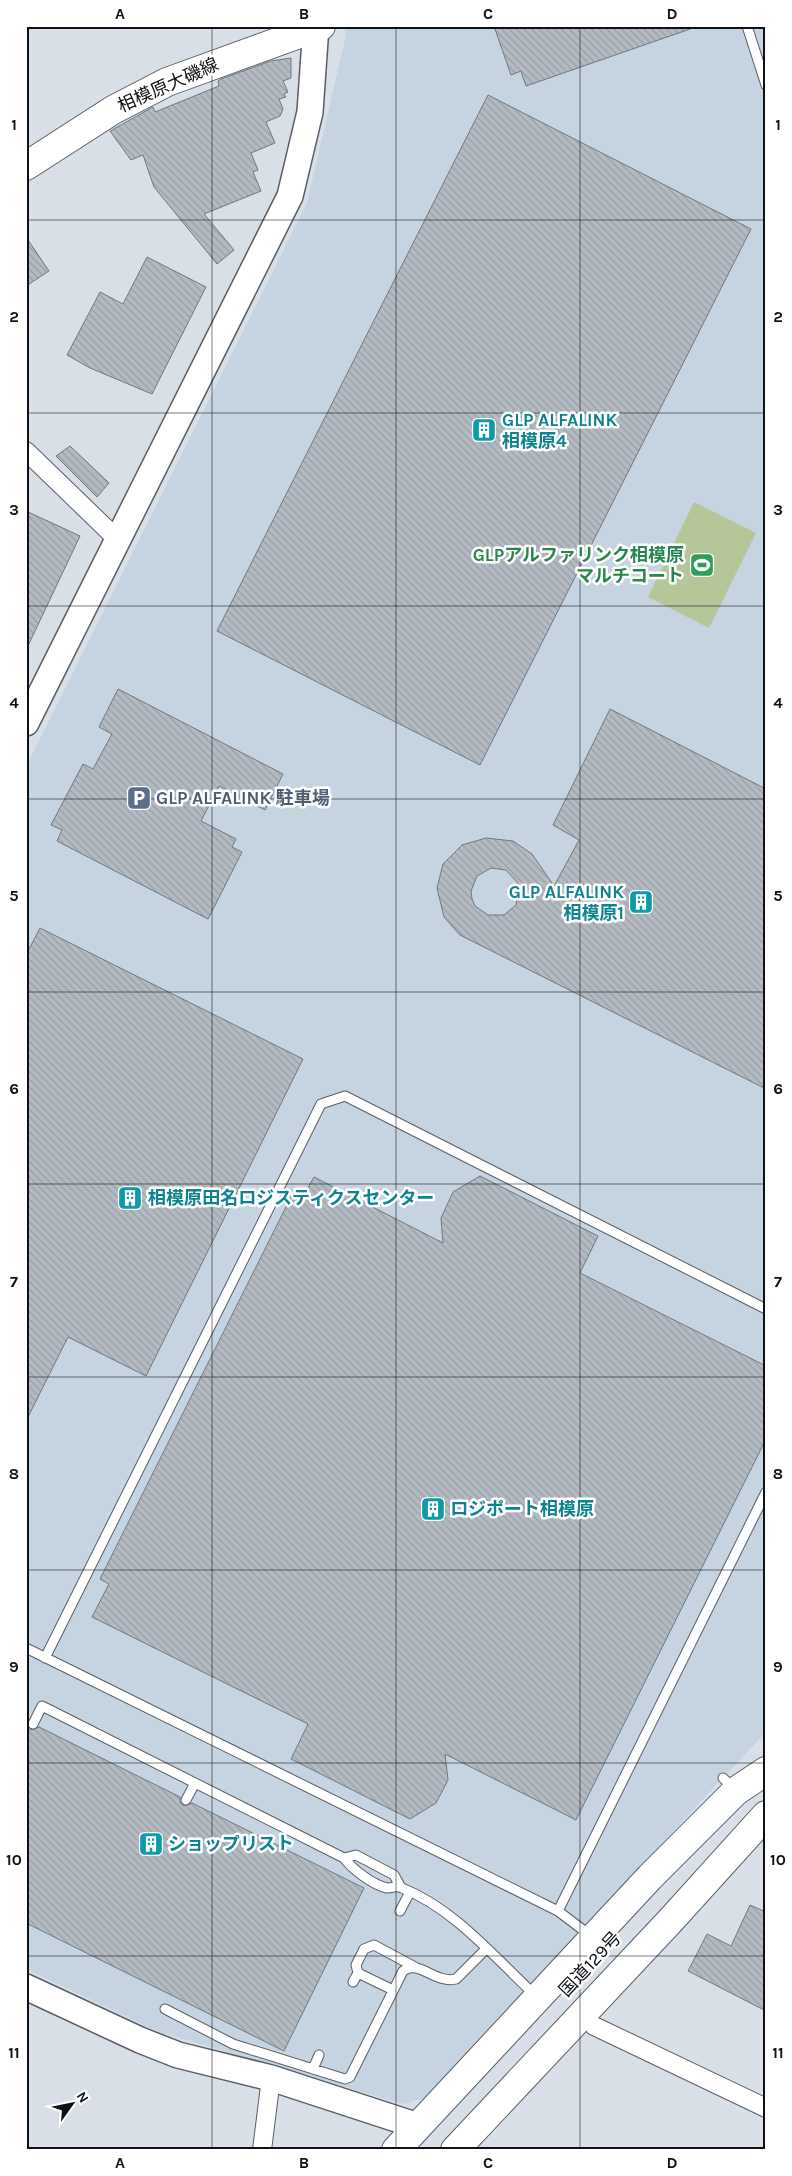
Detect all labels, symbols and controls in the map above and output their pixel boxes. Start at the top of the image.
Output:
text: A [115,4,125,23]
text: B [299,4,309,23]
text: C [483,4,493,23]
text: D [667,4,678,23]
street label: 相模原大磯線 [114,53,222,117]
text: 1 [11,115,17,134]
text: 1 [775,115,781,134]
text: 2 [9,307,19,326]
text: 2 [773,307,783,326]
place label: GLP ALFALINK 相模原4 [502,409,617,452]
building icon: GLP ALFALINK 相模原4 [471,417,497,443]
text: 3 [9,500,19,519]
text: 3 [773,500,783,519]
place label: GLPアルファリンク相模原 マルチコート [473,544,684,587]
sports icon: GLPアルファリンク相模原 マルチコート [689,552,715,578]
text: 4 [9,693,19,712]
text: 4 [773,693,783,712]
parking icon: GLP ALFALINK 駐車場 [126,785,152,811]
place label: GLP ALFALINK 駐車場 [156,787,330,809]
place label: GLP ALFALINK 相模原1 [509,881,624,924]
text: 5 [9,886,19,905]
text: 5 [773,886,783,905]
building icon: GLP ALFALINK 相模原1 [628,889,654,915]
text: 6 [9,1079,19,1098]
text: 6 [773,1079,783,1098]
building icon: 相模原田名ロジスティクスセンター [117,1185,143,1211]
place label: 相模原田名ロジスティクスセンター [148,1187,434,1209]
text: 7 [10,1272,18,1291]
text: 7 [774,1272,782,1291]
text: 8 [9,1464,19,1483]
text: 8 [773,1464,783,1483]
building icon: ロジポート相模原 [420,1496,446,1522]
place label: ロジポート相模原 [450,1498,594,1520]
text: 9 [9,1657,19,1676]
text: 9 [773,1657,783,1676]
building icon: ショップリスト [138,1831,164,1857]
place label: ショップリスト [168,1833,294,1855]
text: 10 [6,1850,22,1869]
text: 10 [770,1850,786,1869]
street label: 国道129号 [554,1927,626,2001]
text: 11 [8,2043,20,2062]
text: 11 [772,2043,784,2062]
north arrow [48,2078,98,2128]
text: N [73,2088,92,2106]
text: A [115,2153,125,2172]
text: B [299,2153,309,2172]
text: C [483,2153,493,2172]
text: D [667,2153,678,2172]

